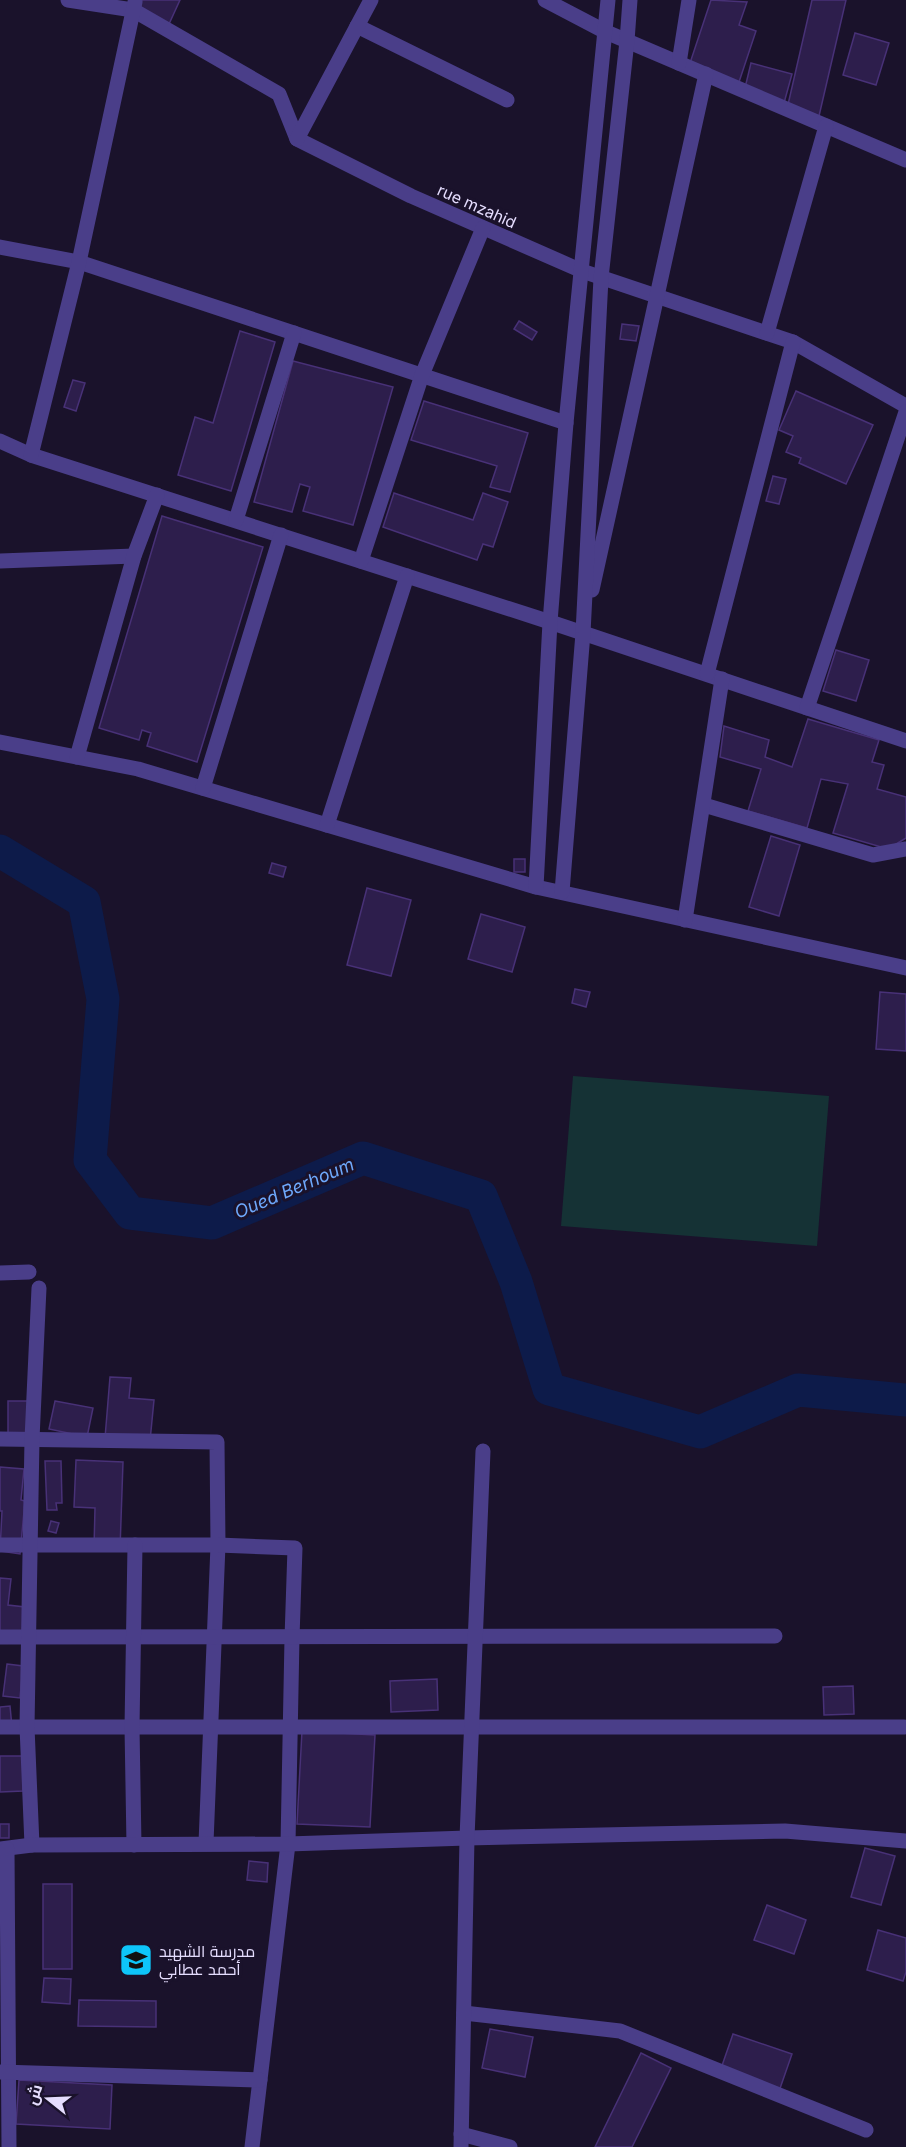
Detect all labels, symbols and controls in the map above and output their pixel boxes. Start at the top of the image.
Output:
street label: rue mzahid [434,180,520,232]
water label: Oued Berhoum [231,1153,357,1223]
place label: مدرسة الشهيد أحمد عطابي [159,1941,255,1983]
school or university icon: مدرسة الشهيد أحمد عطابي [118,1942,154,1978]
north arrow [18,2069,78,2129]
text: ش [21,2082,46,2107]

